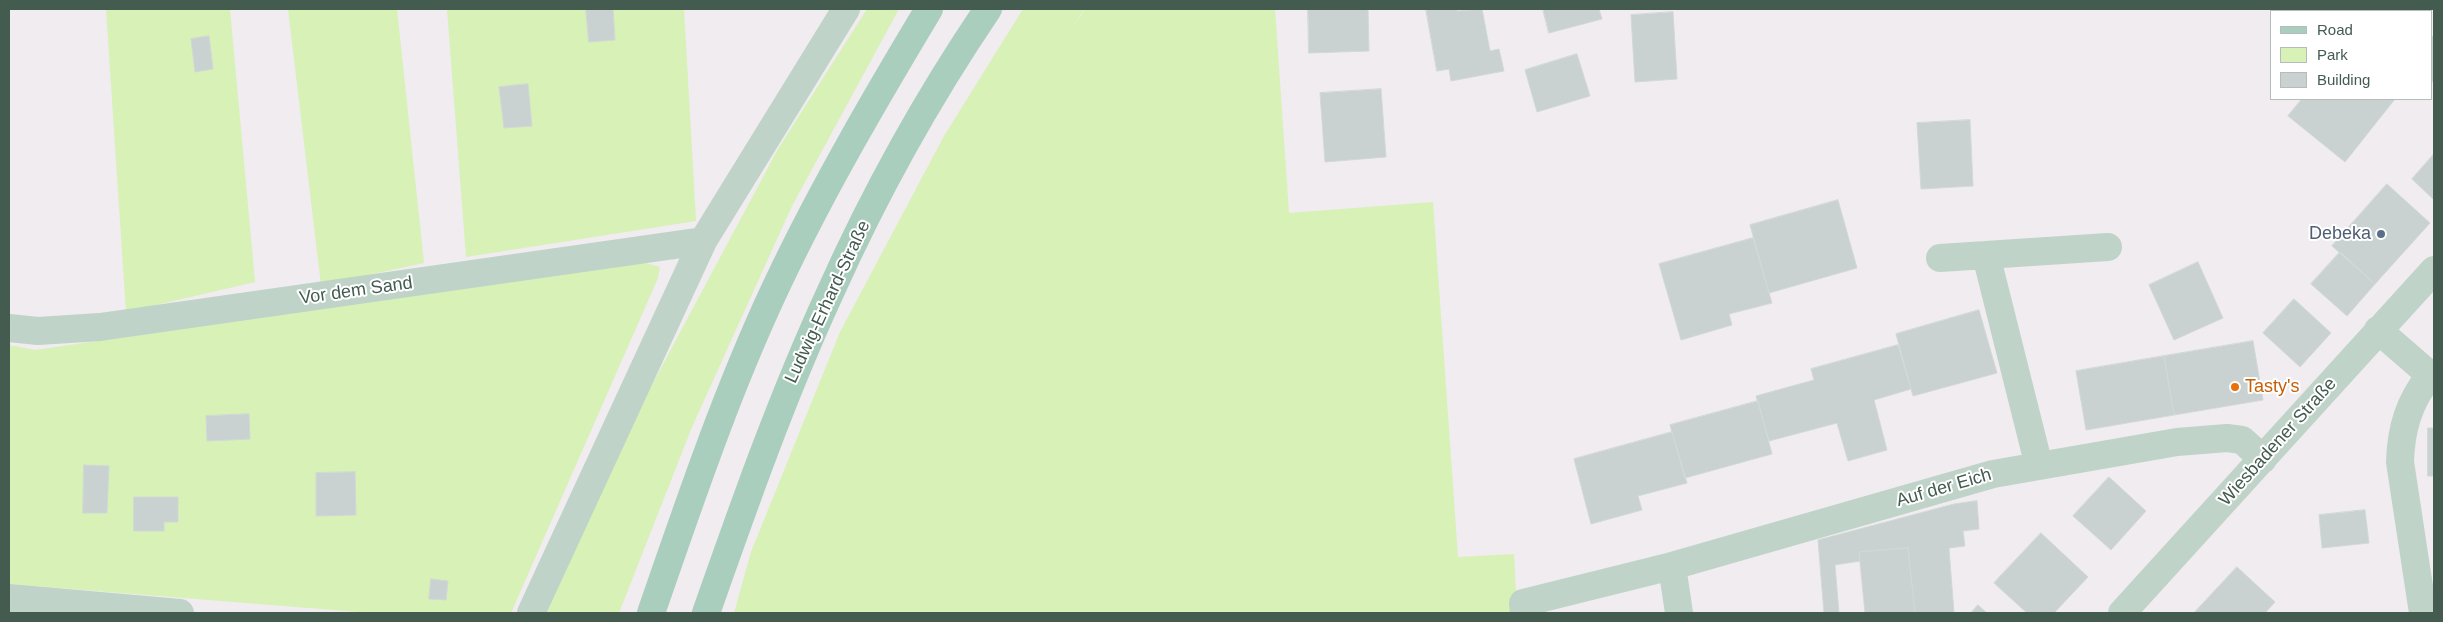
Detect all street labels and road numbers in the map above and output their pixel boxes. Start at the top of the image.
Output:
street label: Ludwig-Erhard-Straße [781,217,875,387]
street label: Vor dem Sand [298,272,414,310]
street label: Wiesbadener Straße [2215,373,2341,511]
street label: Auf der Eich [1894,464,1994,512]

